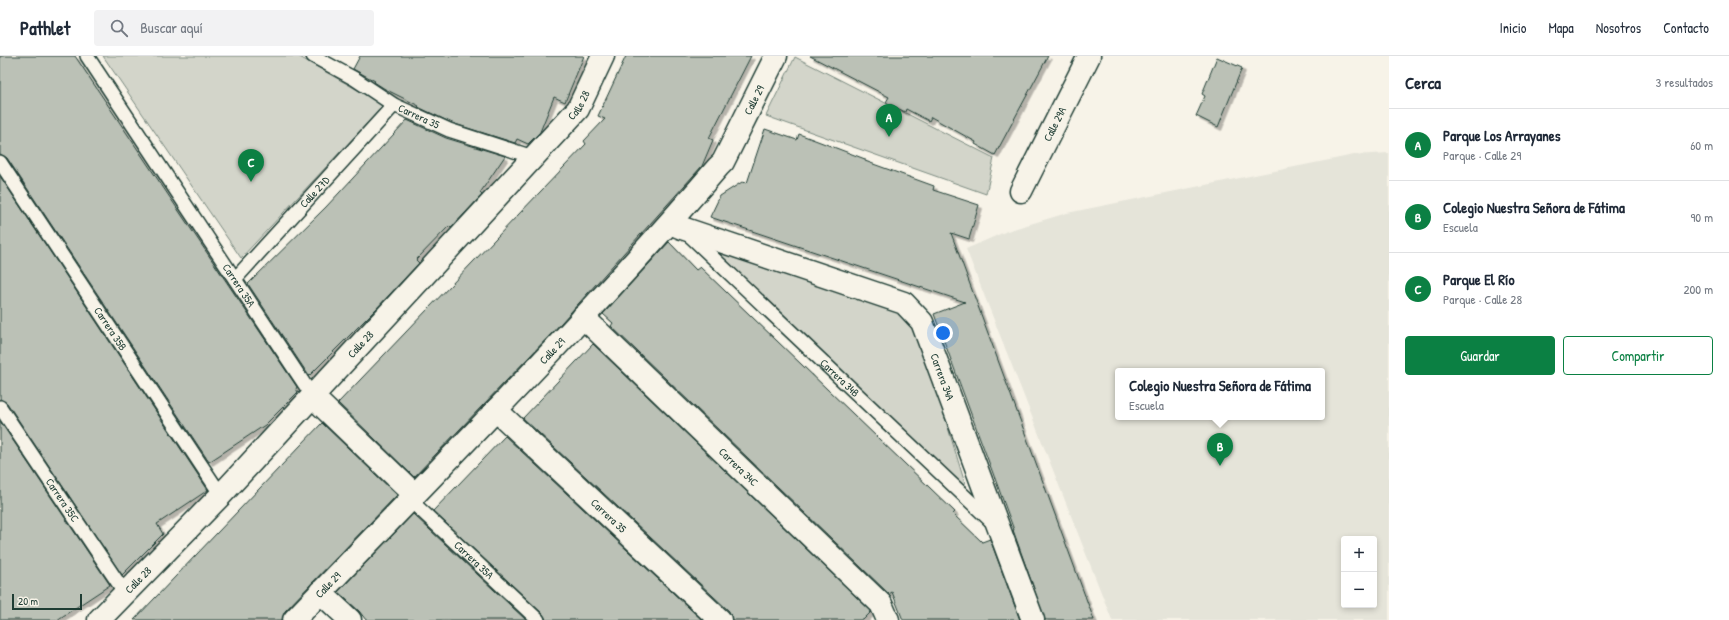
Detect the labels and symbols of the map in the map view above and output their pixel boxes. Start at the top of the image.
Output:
street label: Calle 29 [741,83,767,117]
street label: Calle 28 [564,88,593,123]
street label: Carrera 35 [396,101,442,132]
pin: A [876,104,902,137]
street label: Calle 29A [1040,104,1070,144]
pin: C [238,149,264,182]
street label: Calle 27D [297,173,333,211]
street label: Carrera 35A [219,261,259,310]
street label: Carrera 35B [91,304,130,353]
your location [933,323,953,343]
street label: Calle 28 [344,328,377,361]
street label: Calle 29 [536,335,568,367]
street label: Carrera 34A [927,352,958,403]
street label: Carrera 34B [817,356,863,400]
pin: B [1207,433,1233,466]
street label: Carrera 34C [716,445,761,489]
street label: Carrera 35C [43,475,82,525]
street label: Carrera 35 [588,496,630,536]
street label: Carrera 35A [451,538,497,582]
street label: Calle 28 [122,563,154,596]
street label: Calle 29 [312,569,344,601]
scale bar [12,592,82,611]

